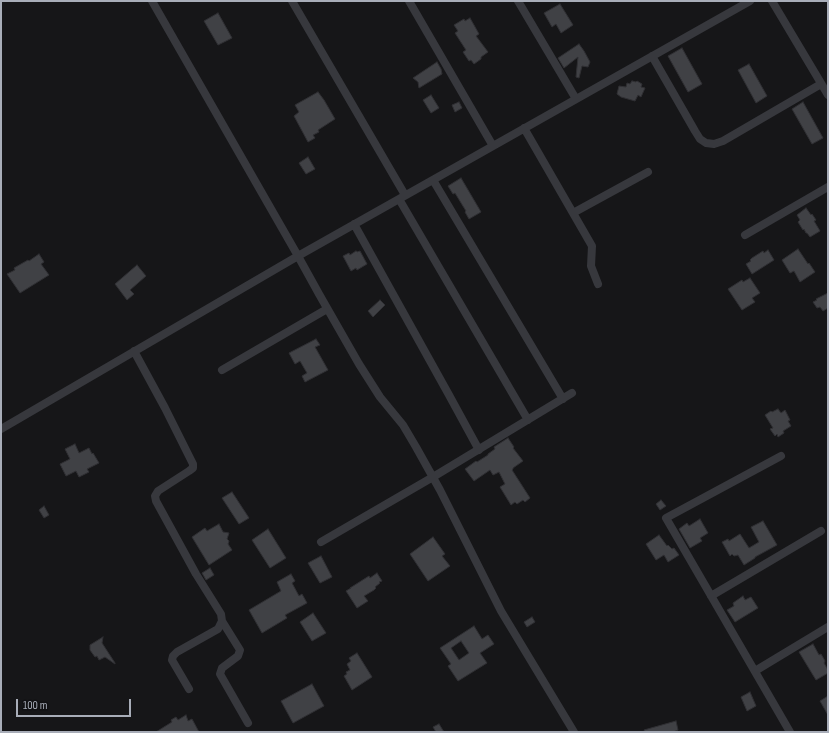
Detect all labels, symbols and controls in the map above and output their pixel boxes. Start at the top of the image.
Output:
scale bar [18,691,133,717]
text: 100 m [23,698,48,713]

